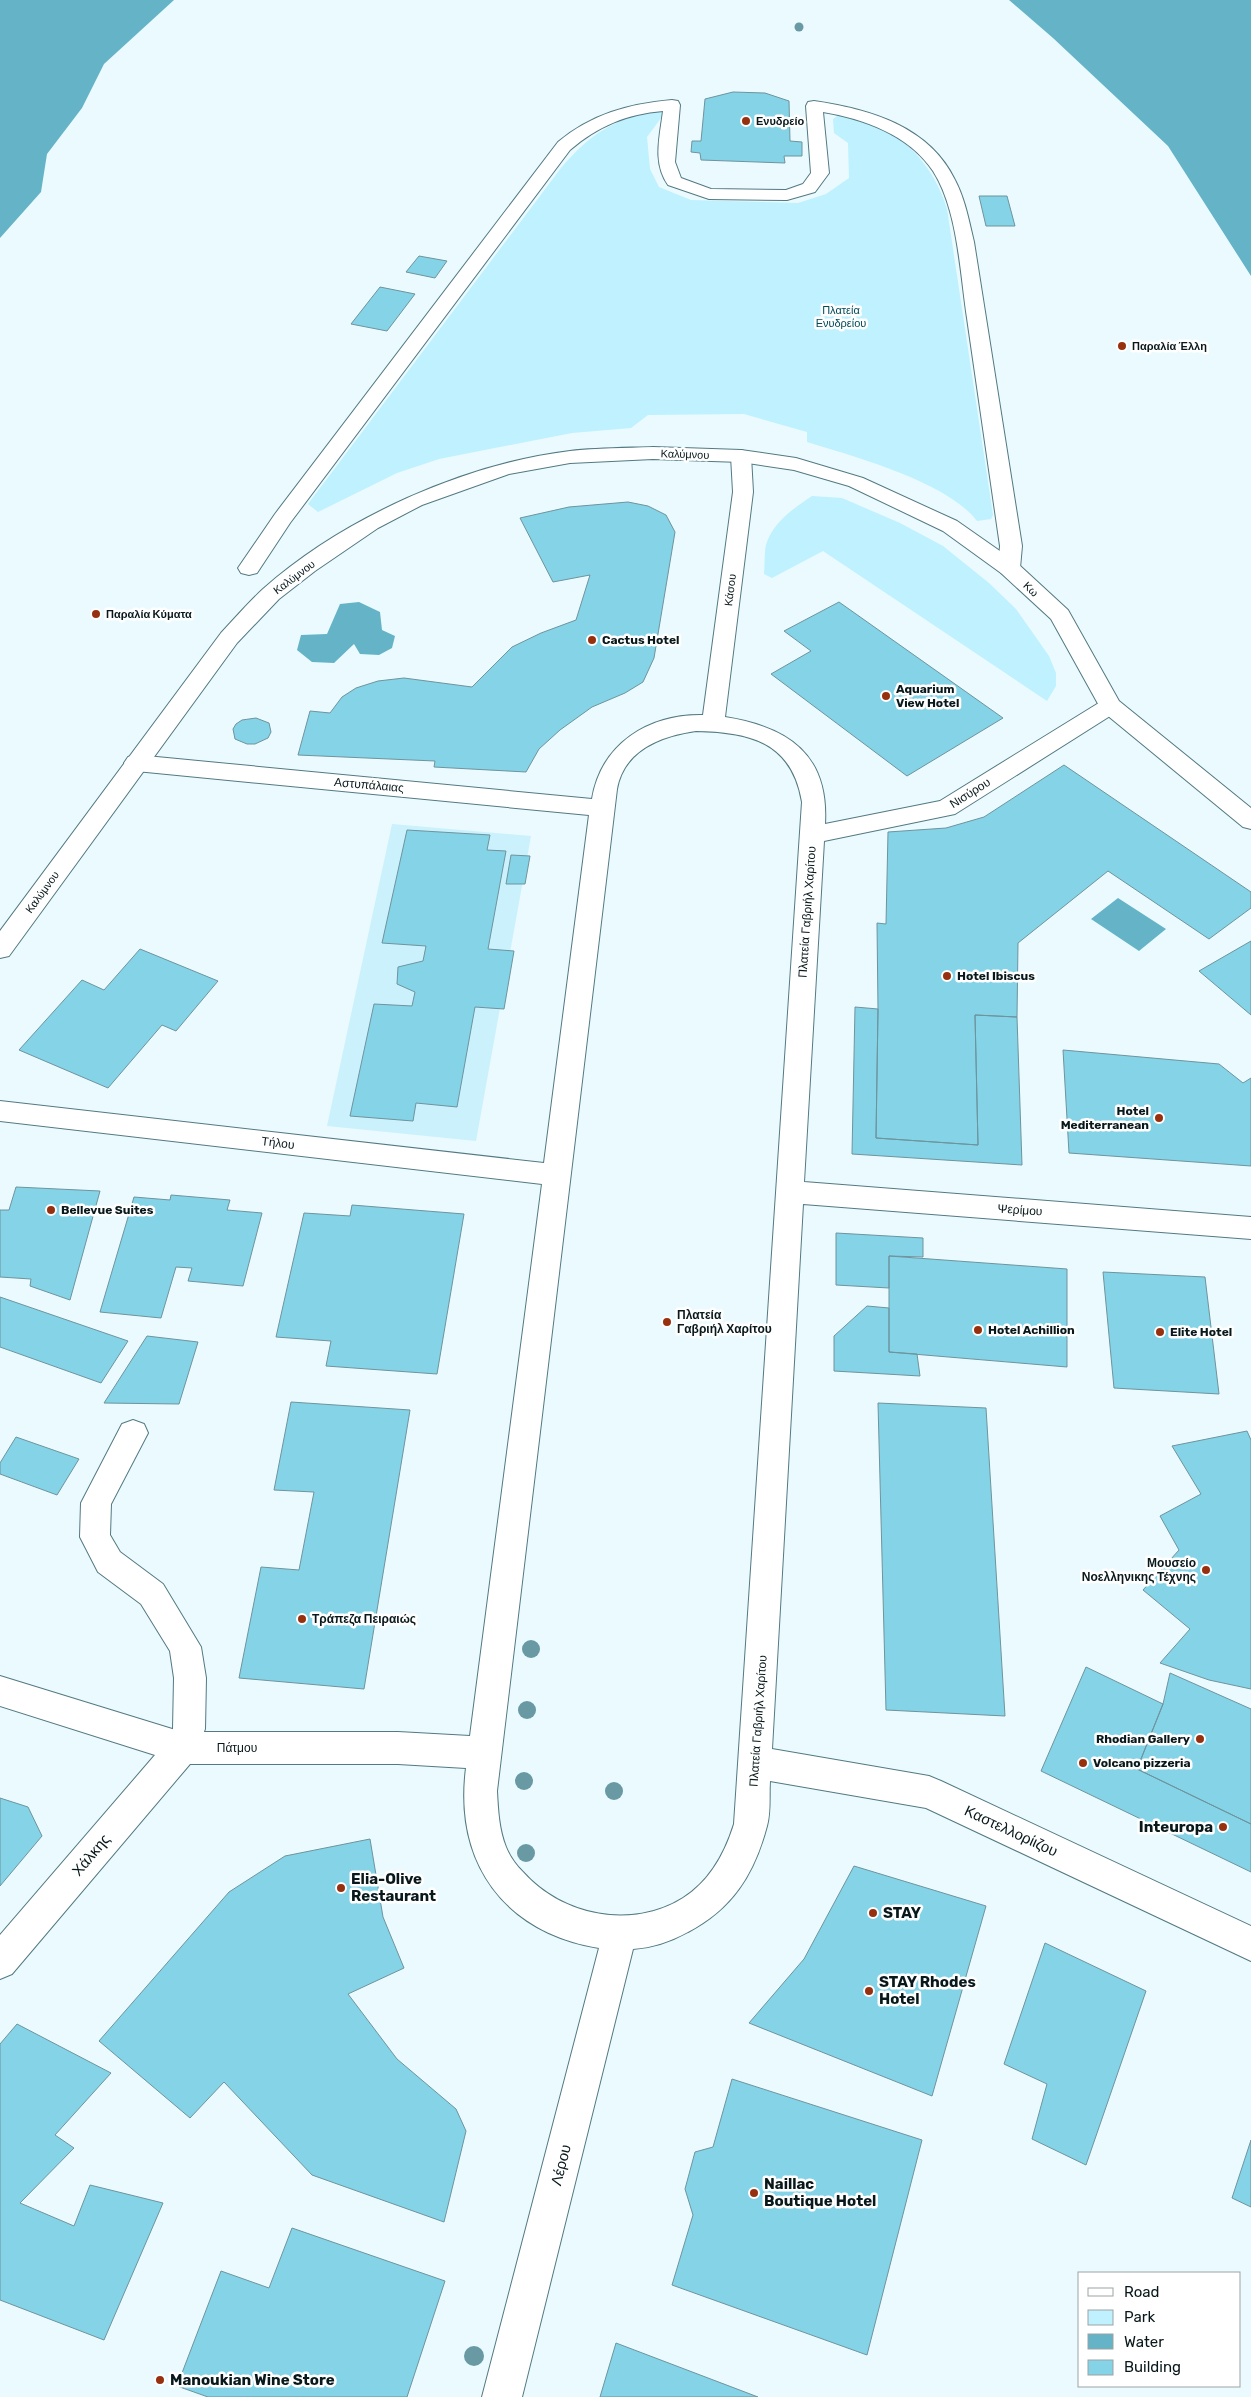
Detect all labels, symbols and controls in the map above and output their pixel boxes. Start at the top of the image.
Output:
marker: Ενυδρείο [740,115,752,127]
place label: Ενυδρείο [756,115,805,128]
park label: Πλατεία Ενυδρείου [816,304,866,330]
marker: Παραλία Έλλη [1116,340,1128,352]
place label: Παραλία Έλλη [1132,340,1207,353]
street label: Καλύμνου [660,447,710,462]
street label: Καλύμνου [271,558,318,597]
street label: Κάσου [722,573,739,607]
street label: Κω [1020,579,1041,600]
marker: Παραλία Κύματα [90,608,102,620]
place label: Παραλία Κύματα [106,608,192,621]
place label: Cactus Hotel [602,633,679,647]
marker: Cactus Hotel [586,634,598,646]
place label: Aquarium View Hotel [896,682,959,710]
marker: Aquarium View Hotel [880,690,892,702]
street label: Αστυπάλαιας [334,775,405,795]
street label: Νισύρου [947,775,993,811]
street label: Πλατεία Γαβριήλ Χαρίτου [795,846,819,978]
street label: Καλύμνου [23,869,62,916]
place label: Hotel Ibiscus [957,969,1035,983]
marker: Hotel Ibiscus [941,970,953,982]
place label: Hotel Mediterranean [1061,1104,1149,1132]
marker: Hotel Mediterranean [1153,1112,1165,1124]
street label: Τήλου [261,1134,295,1152]
street label: Ψερίμου [997,1201,1043,1219]
place label: Bellevue Suites [61,1203,154,1217]
marker: Bellevue Suites [45,1204,57,1216]
place label: Πλατεία Γαβριήλ Χαρίτου [677,1308,772,1336]
marker: Πλατεία Γαβριήλ Χαρίτου [661,1316,673,1328]
place label: Hotel Achillion [988,1323,1075,1337]
marker: Hotel Achillion [972,1324,984,1336]
place label: Elite Hotel [1170,1325,1232,1339]
marker: Elite Hotel [1154,1326,1166,1338]
place label: Μουσείο Νοελληνικης Τέχνης [1082,1556,1196,1584]
marker: Μουσείο Νοελληνικης Τέχνης [1200,1564,1212,1576]
place label: Τράπεζα Πειραιώς [312,1612,416,1626]
marker: Τράπεζα Πειραιώς [296,1613,308,1625]
street label: Πλατεία Γαβριήλ Χαρίτου [746,1655,770,1787]
place label: Rhodian Gallery [1096,1732,1190,1746]
marker: Rhodian Gallery [1194,1733,1206,1745]
street label: Πάτμου [217,1741,257,1755]
place label: Volcano pizzeria [1093,1756,1191,1770]
marker: Volcano pizzeria [1077,1757,1089,1769]
street label: Καστελλορίιζου [961,1802,1061,1860]
place label: Inteuropa [1139,1818,1213,1836]
marker: Inteuropa [1217,1821,1229,1833]
street label: Χάλκης [68,1830,114,1880]
place label: Elia-Olive Restaurant [351,1870,436,1905]
marker: Elia-Olive Restaurant [335,1882,347,1894]
place label: STAY [883,1904,921,1922]
marker: STAY [867,1907,879,1919]
place label: STAY Rhodes Hotel [879,1973,976,2008]
marker: STAY Rhodes Hotel [863,1985,875,1997]
street label: Λέρου [547,2143,575,2187]
place label: Naillac Boutique Hotel [764,2175,876,2210]
marker: Naillac Boutique Hotel [748,2187,760,2199]
legend [1078,2272,1241,2387]
text: Road [1124,2283,1160,2301]
text: Park [1124,2308,1155,2326]
text: Water [1124,2333,1164,2351]
text: Building [1124,2358,1181,2376]
place label: Manoukian Wine Store [170,2371,335,2389]
marker: Manoukian Wine Store [154,2374,166,2386]

